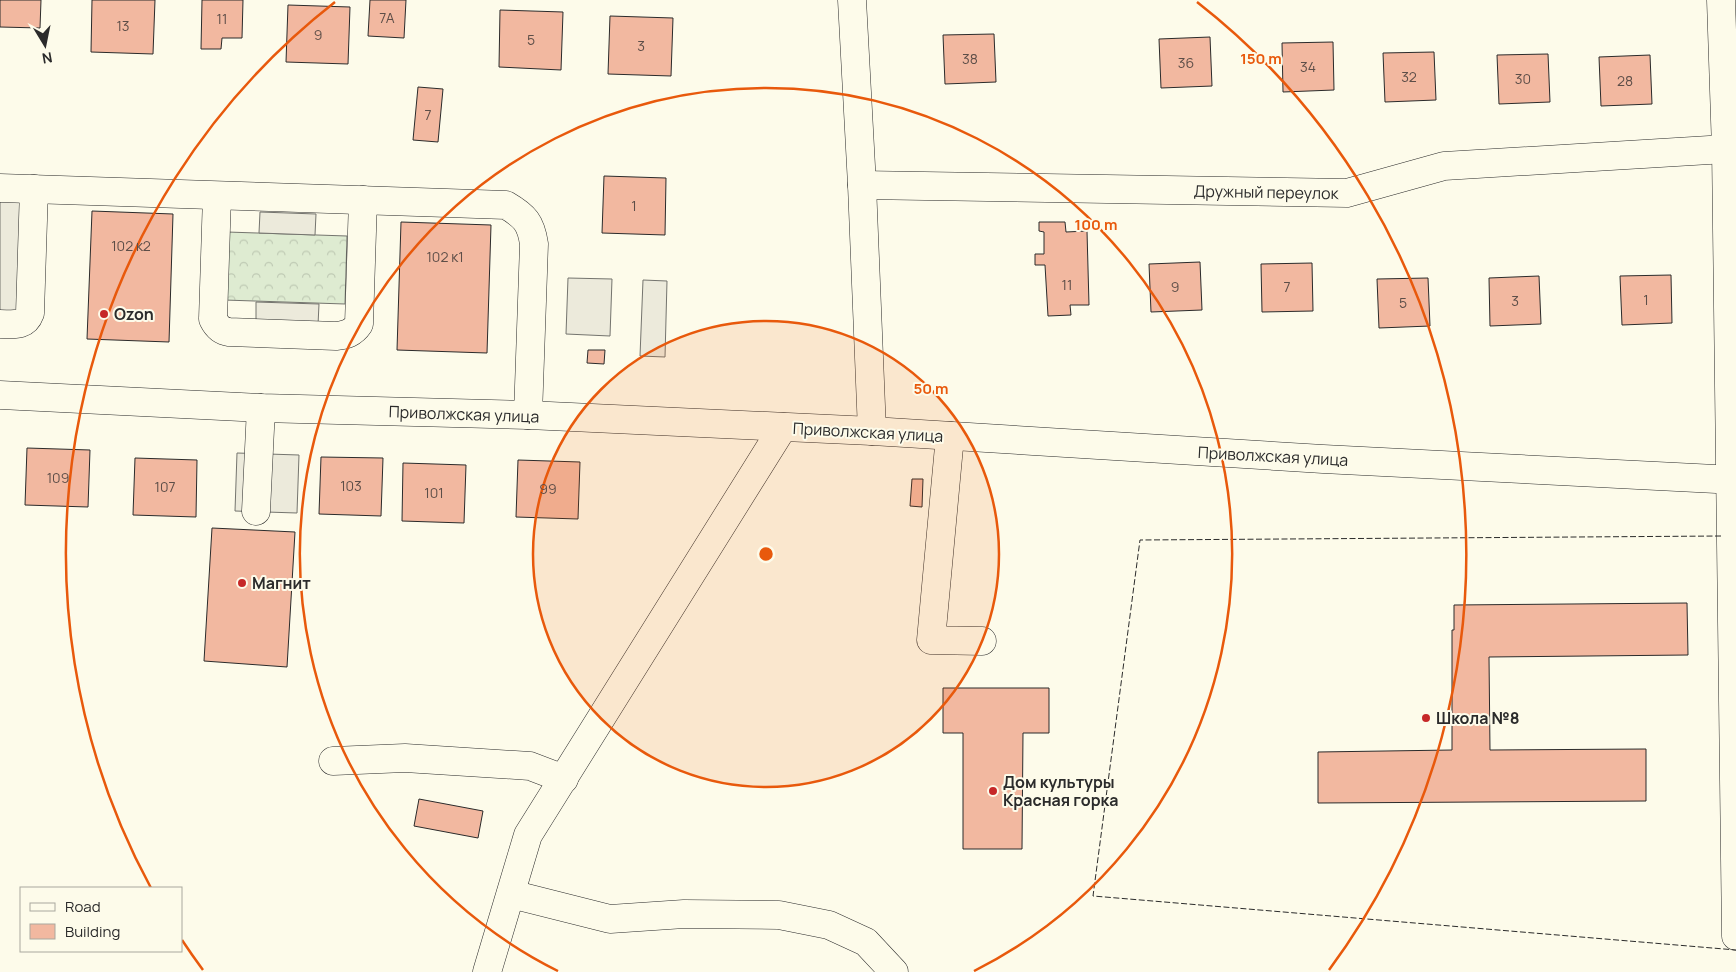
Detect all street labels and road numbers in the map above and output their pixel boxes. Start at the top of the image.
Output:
street label: Дружный переулок [1193,180,1340,204]
street label: Приволжская улица [388,400,540,428]
street label: Приволжская улица [792,417,944,447]
street label: Приволжская улица [1197,441,1349,471]

